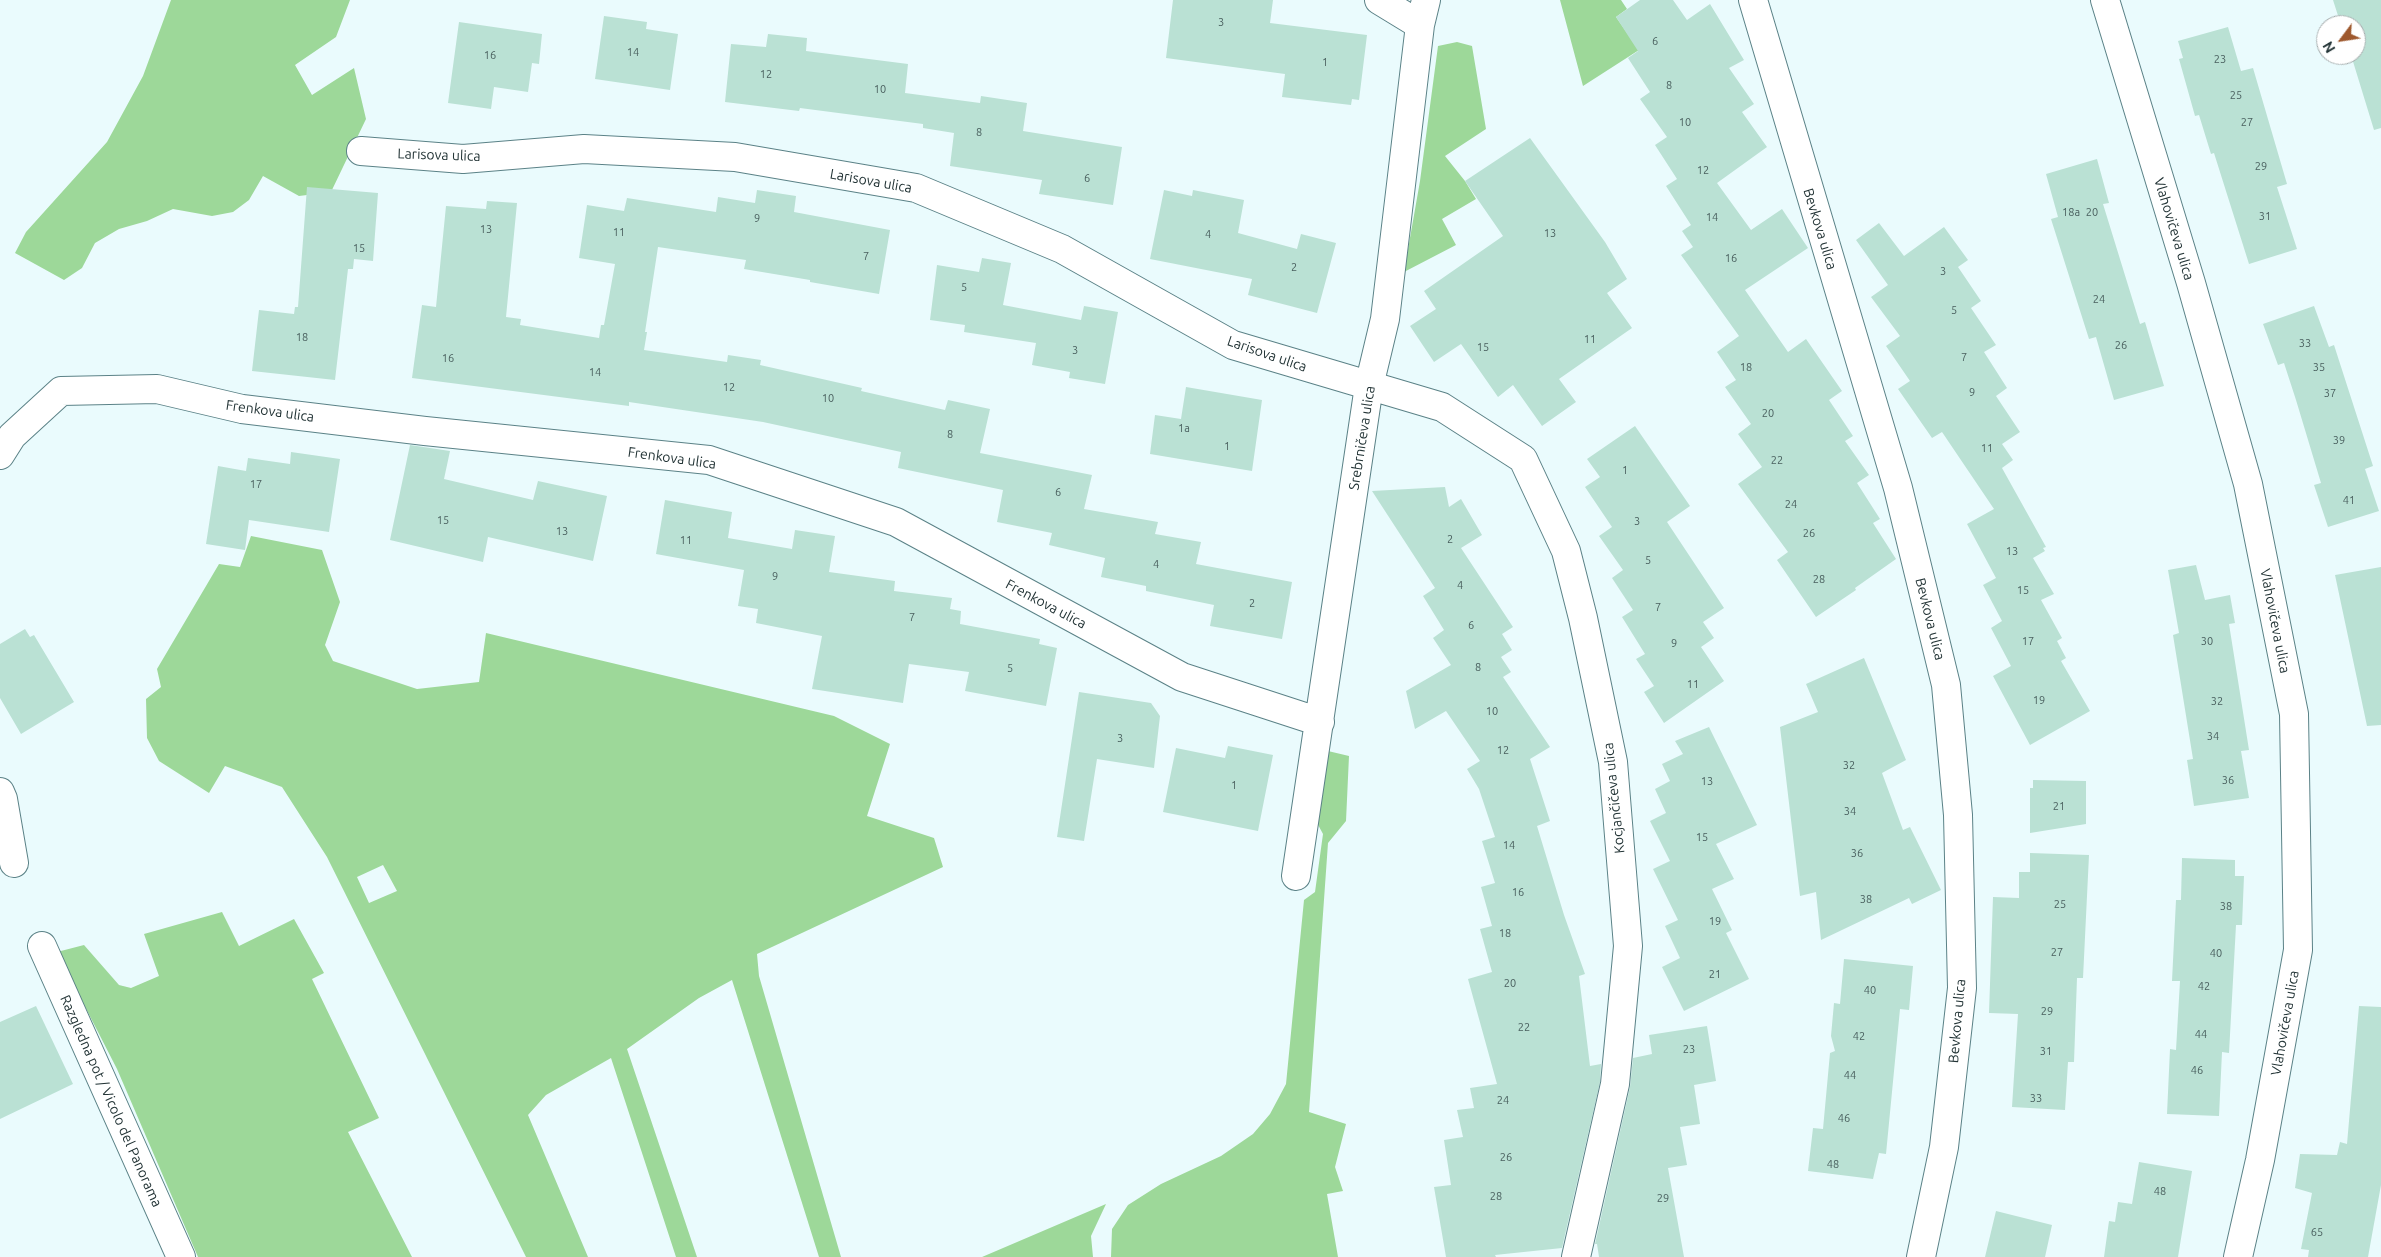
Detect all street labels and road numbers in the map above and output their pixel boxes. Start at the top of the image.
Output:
street label: Larisova ulica [397,145,481,165]
street label: Larisova ulica [829,166,913,196]
street label: Vlahovičeva ulica [2150,176,2198,282]
street label: Bevkova ulica [1800,186,1840,272]
street label: Larisova ulica [1225,333,1309,375]
street label: Srebrničeva ulica [1345,385,1379,491]
street label: Frenkova ulica [225,396,315,426]
street label: Frenkova ulica [627,443,717,473]
street label: Vlahovičeva ulica [2257,567,2293,675]
street label: Frenkova ulica [1003,576,1089,632]
street label: Bevkova ulica [1912,576,1948,662]
street label: Kocjančičeva ulica [1600,742,1628,854]
street label: Vlahovičeva ulica [2267,969,2303,1077]
street label: Bevkova ulica [1945,978,1969,1064]
street label: Razgledna pot / Vicolo del Panorama [56,992,166,1210]

